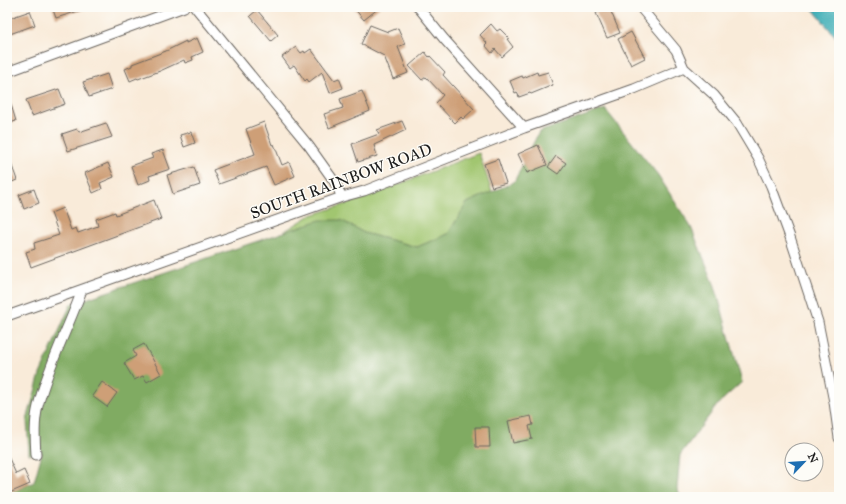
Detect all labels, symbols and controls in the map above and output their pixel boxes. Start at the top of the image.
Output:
street label: SOUTH RAINBOW ROAD [248,139,434,223]
north arrow [784,442,824,482]
text: N [805,451,821,466]

